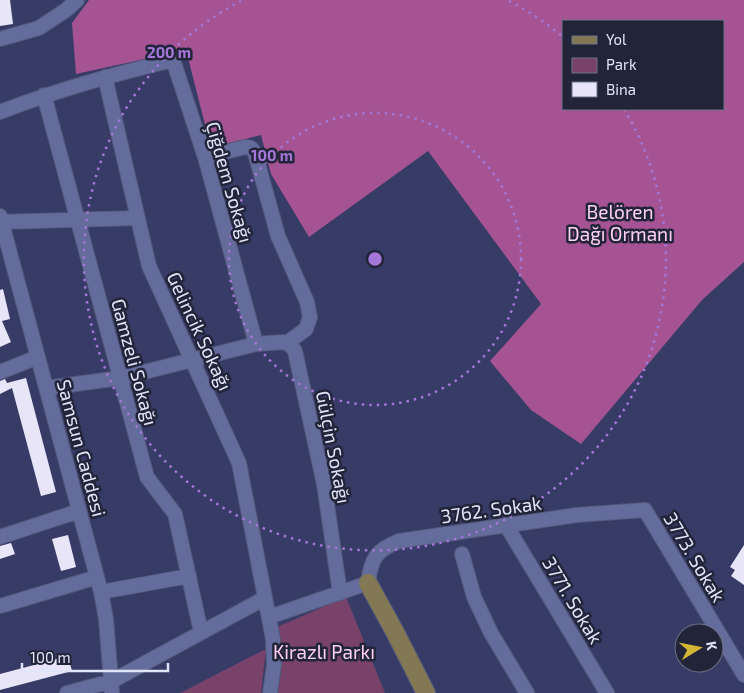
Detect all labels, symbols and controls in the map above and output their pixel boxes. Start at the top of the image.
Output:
legend [562,20,724,110]
text: Yol [606,30,627,48]
text: 200 m [147,43,191,61]
text: Park [606,55,637,73]
text: Bina [606,80,636,98]
street label: Çiğdem Sokağı [201,119,258,245]
text: 100 m [251,146,293,164]
park label: Belören Dağı Ormanı [567,200,673,245]
centre of rings [366,250,384,268]
street label: Gelincik Sokağı [163,268,237,394]
street label: Gamzeli Sokağı [107,296,163,428]
street label: Samsun Caddesi [53,377,111,519]
street label: Gülçin Sokağı [311,389,356,506]
street label: 3762. Sokak [439,490,543,527]
street label: 3773. Sokak [659,508,731,606]
street label: 3771. Sokak [538,552,608,648]
north arrow [674,623,724,673]
scale bar [22,640,169,672]
park label: Kirazlı Parkı [273,640,375,663]
text: K [703,640,721,652]
text: 100 m [30,648,71,666]

